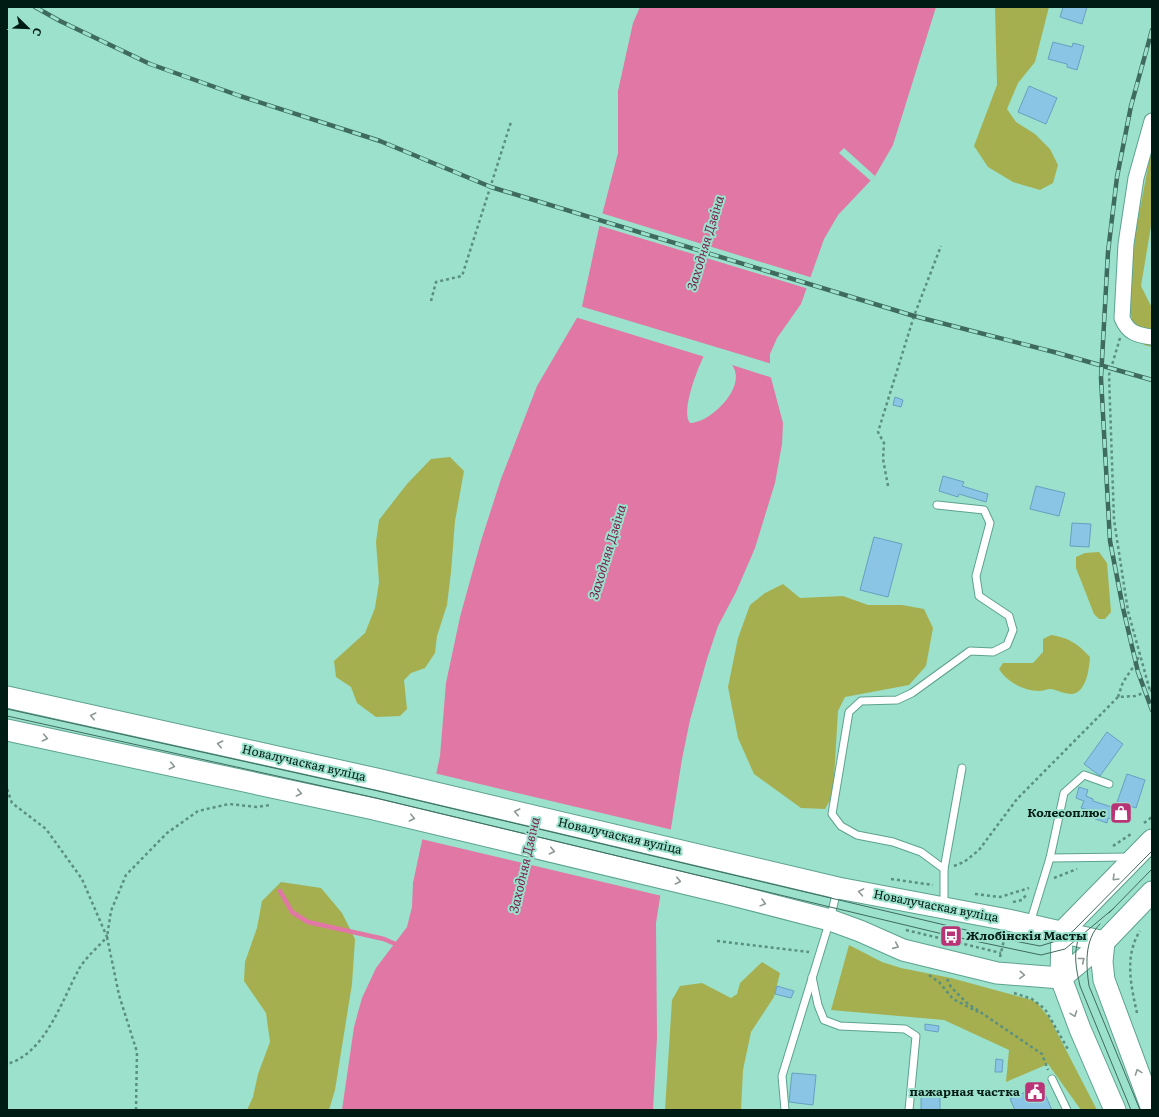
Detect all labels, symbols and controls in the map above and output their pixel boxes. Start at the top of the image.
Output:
north arrow [8,8,48,48]
text: С [29,26,47,39]
water label: Заходняя Дзвіна [681,192,728,293]
water label: Заходняя Дзвіна [583,501,630,602]
one-way arrow [90,712,96,720]
one-way arrow [42,733,48,741]
street label: Новалучаская вуліца [240,739,369,785]
one-way arrow [216,741,223,749]
one-way arrow [169,761,175,769]
one-way arrow [296,789,302,797]
shop icon: Колесоплюс [1108,800,1134,826]
place label: Колесоплюс [1027,803,1106,821]
one-way arrow [514,808,520,816]
street label: Новалучаская вуліца [556,812,685,858]
one-way arrow [408,814,415,822]
water label: Заходняя Дзвіна [503,814,544,915]
one-way arrow [548,847,555,855]
one-way arrow [1112,873,1120,881]
one-way arrow [675,877,681,885]
street label: Новалучаская вуліца [872,884,1001,926]
one-way arrow [858,888,864,896]
one-way arrow [760,898,766,906]
bus stop icon: Жлобінскія Масты [938,923,964,949]
place label: Жлобінскія Масты [966,926,1087,944]
one-way arrow [892,942,899,950]
one-way arrow [1078,958,1085,965]
one-way arrow [1019,970,1025,979]
one-way arrow [1069,1011,1077,1018]
one-way arrow [1135,1069,1143,1076]
public building icon: пажарная частка [1022,1079,1048,1105]
place label: пажарная частка [910,1082,1020,1100]

